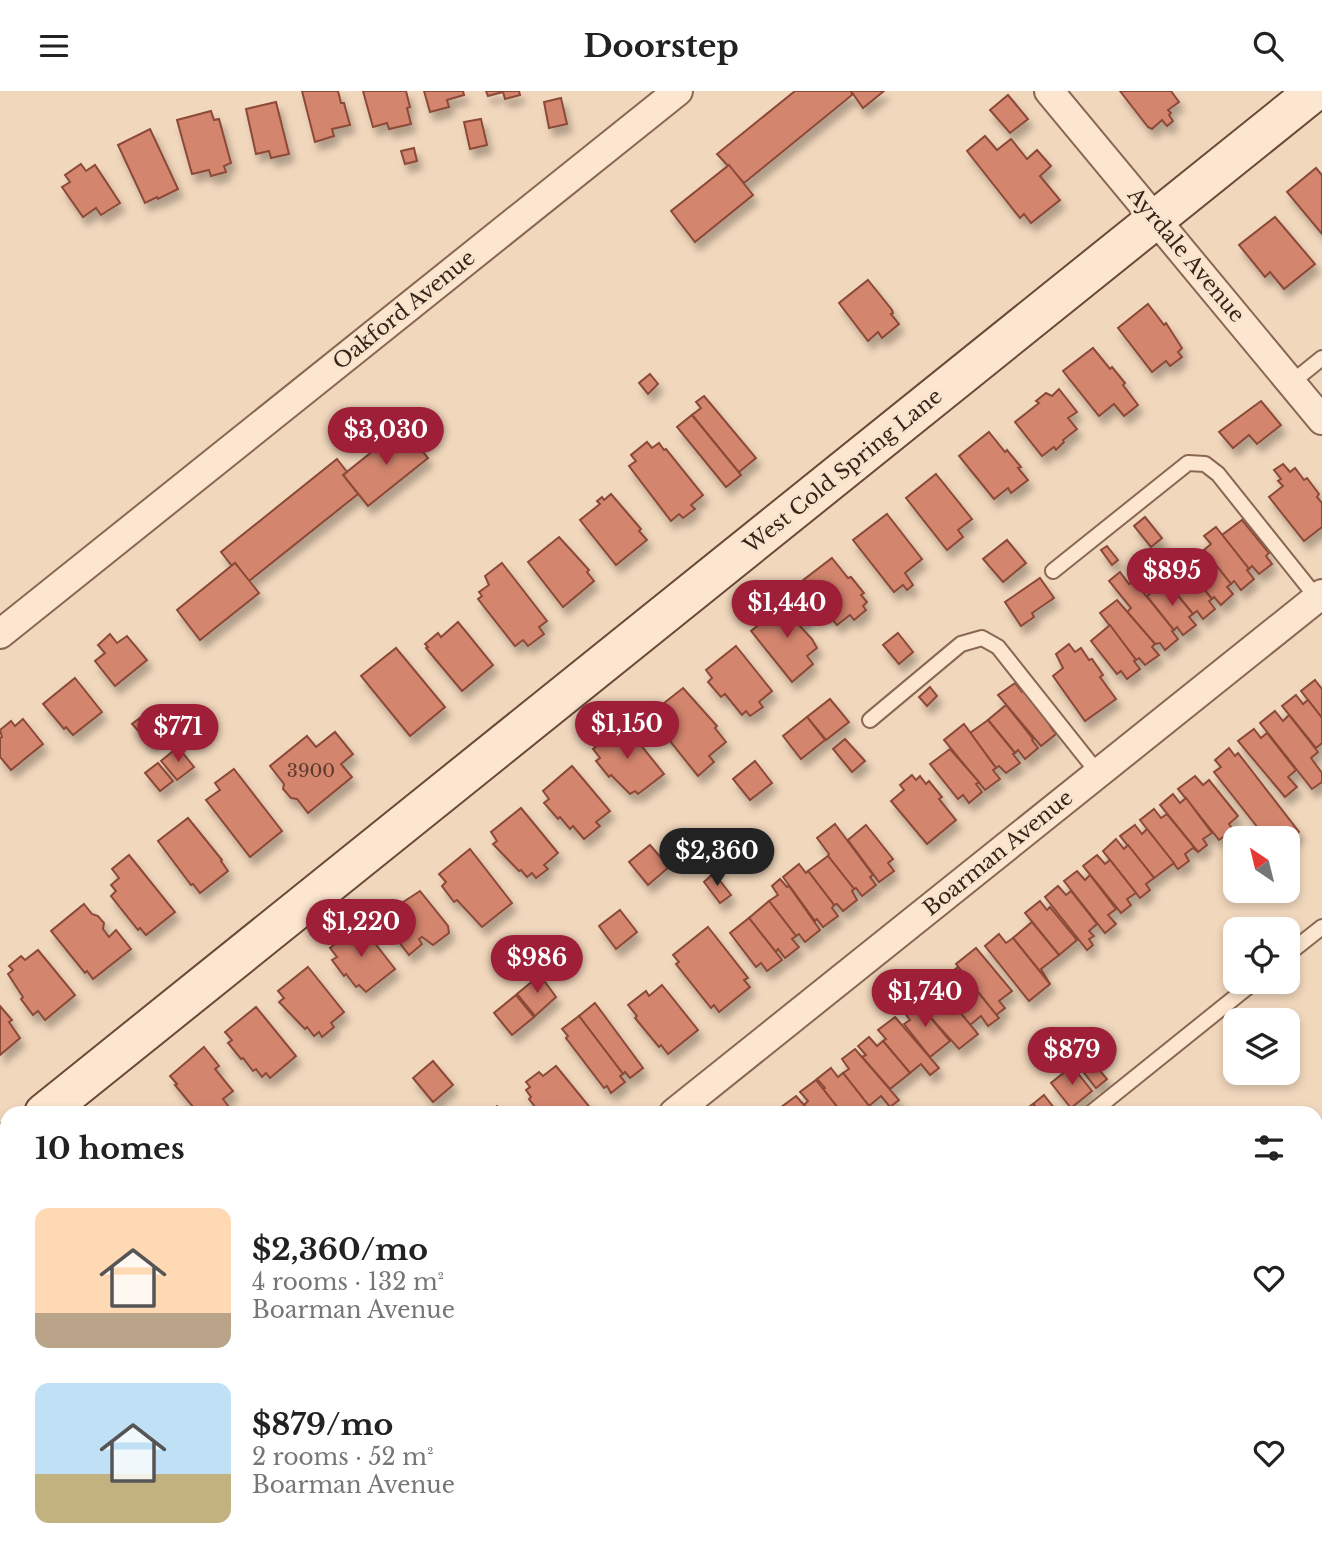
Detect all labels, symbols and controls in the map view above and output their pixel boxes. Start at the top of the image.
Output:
text: Doorstep [583,26,739,66]
icon: menu [35,27,73,65]
icon: search [1249,27,1287,65]
street label: Ayrdale Avenue [1121,182,1250,328]
street label: Oakford Avenue [328,245,480,375]
street label: West Cold Spring Lane [738,383,947,560]
pin: $3,030 [329,407,443,467]
text: $3,030 [344,416,428,444]
pin: $895 [1131,549,1213,608]
text: $895 [1143,557,1201,585]
pin: $1,440 [730,581,844,640]
text: $1,440 [748,589,826,617]
pin: $1,150 [570,701,684,761]
pin: $771 [137,705,219,764]
text: $1,150 [591,710,663,738]
text: $771 [153,713,203,741]
house number: 3900 [287,760,335,782]
street label: Boarman Avenue [918,785,1078,921]
north arrow [1223,826,1300,903]
map controls [1223,826,1300,1085]
pin: $2,360 [660,829,774,888]
text: $2,360 [675,837,759,865]
pin: $1,220 [304,899,418,959]
text: $1,220 [322,908,400,936]
button: locate [1223,917,1300,994]
pin: $986 [496,935,578,995]
text: $986 [507,944,567,972]
pin: $1,740 [868,969,982,1029]
text: $1,740 [888,978,962,1006]
button: layers [1223,1008,1300,1085]
pin: $879 [1031,1027,1113,1087]
text: $879 [1044,1036,1100,1064]
icon: filters [1250,1129,1288,1167]
text: 10 homes [35,1130,185,1167]
text: $2,360/mo [252,1231,428,1268]
icon: home [91,1236,175,1320]
icon: heart [1250,1259,1288,1297]
text: 4 rooms · 132 m² [252,1268,444,1296]
text: Boarman Avenue [252,1296,455,1324]
text: $879/mo [252,1406,393,1443]
icon: home [91,1411,175,1495]
icon: heart [1250,1434,1288,1472]
text: 2 rooms · 52 m² [252,1443,434,1471]
text: Boarman Avenue [252,1471,455,1499]

